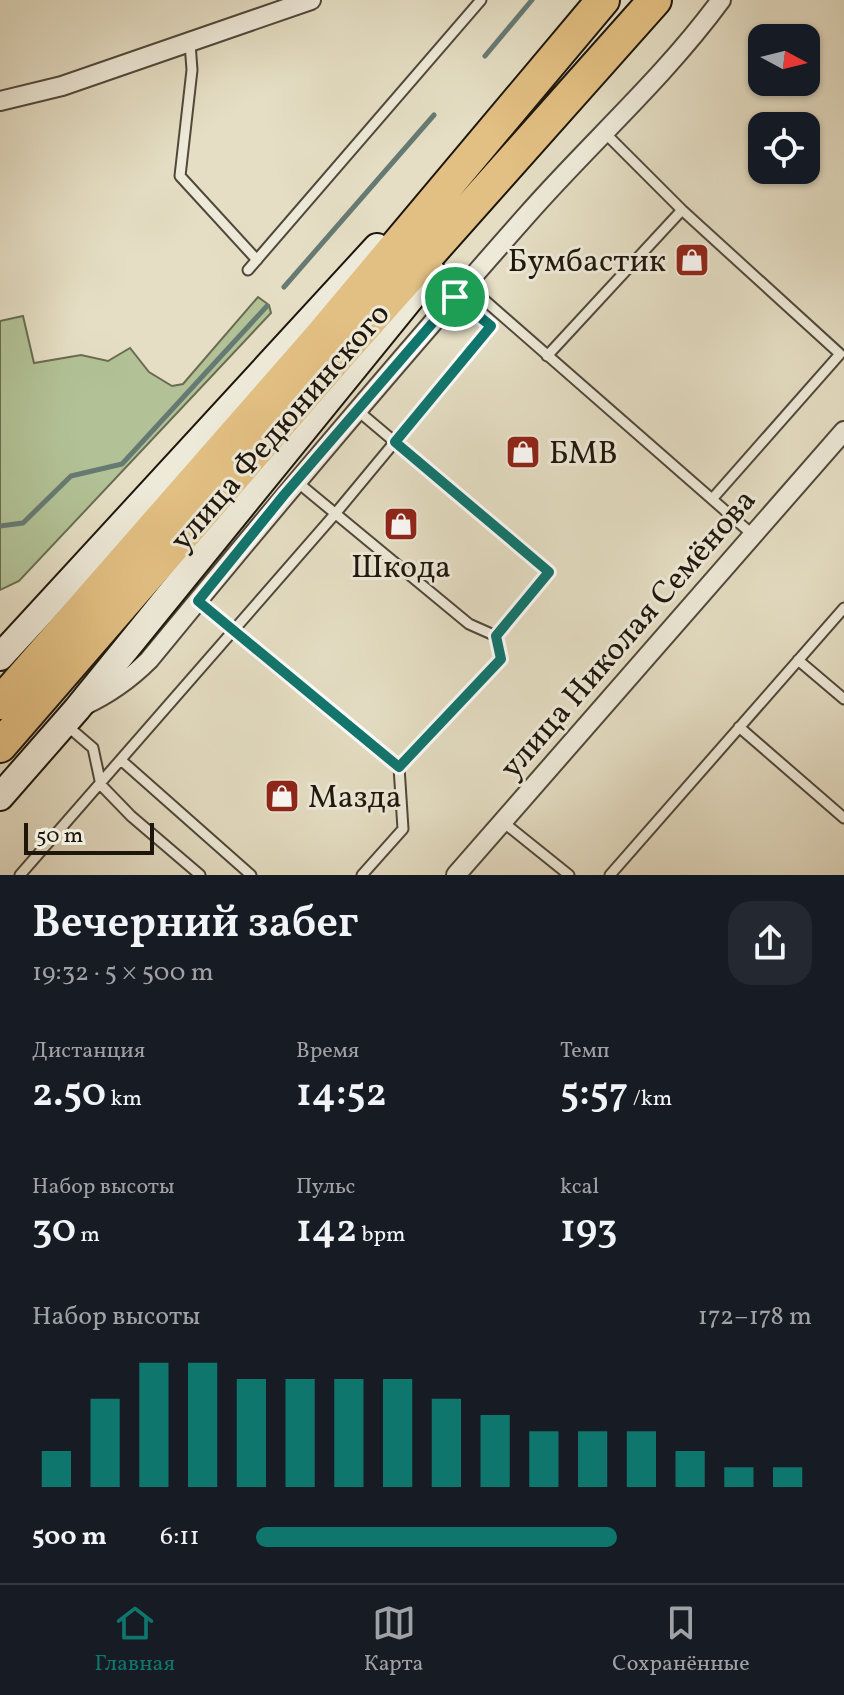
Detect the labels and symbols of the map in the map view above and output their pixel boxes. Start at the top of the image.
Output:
north arrow [748,24,820,96]
place label: Бумбастик [508,241,666,285]
shop icon: Бумбастик [673,241,711,279]
pin [421,263,489,331]
street label: улица Федюнинского [161,294,401,562]
shop icon: БМВ [504,433,542,471]
place label: БМВ [549,433,618,477]
street label: улица Николая Семёнова [491,481,768,789]
shop icon: Шкода [382,505,420,543]
place label: Шкода [351,547,451,591]
shop icon: Мазда [263,777,301,815]
place label: Мазда [308,777,402,821]
scale bar [24,819,154,855]

